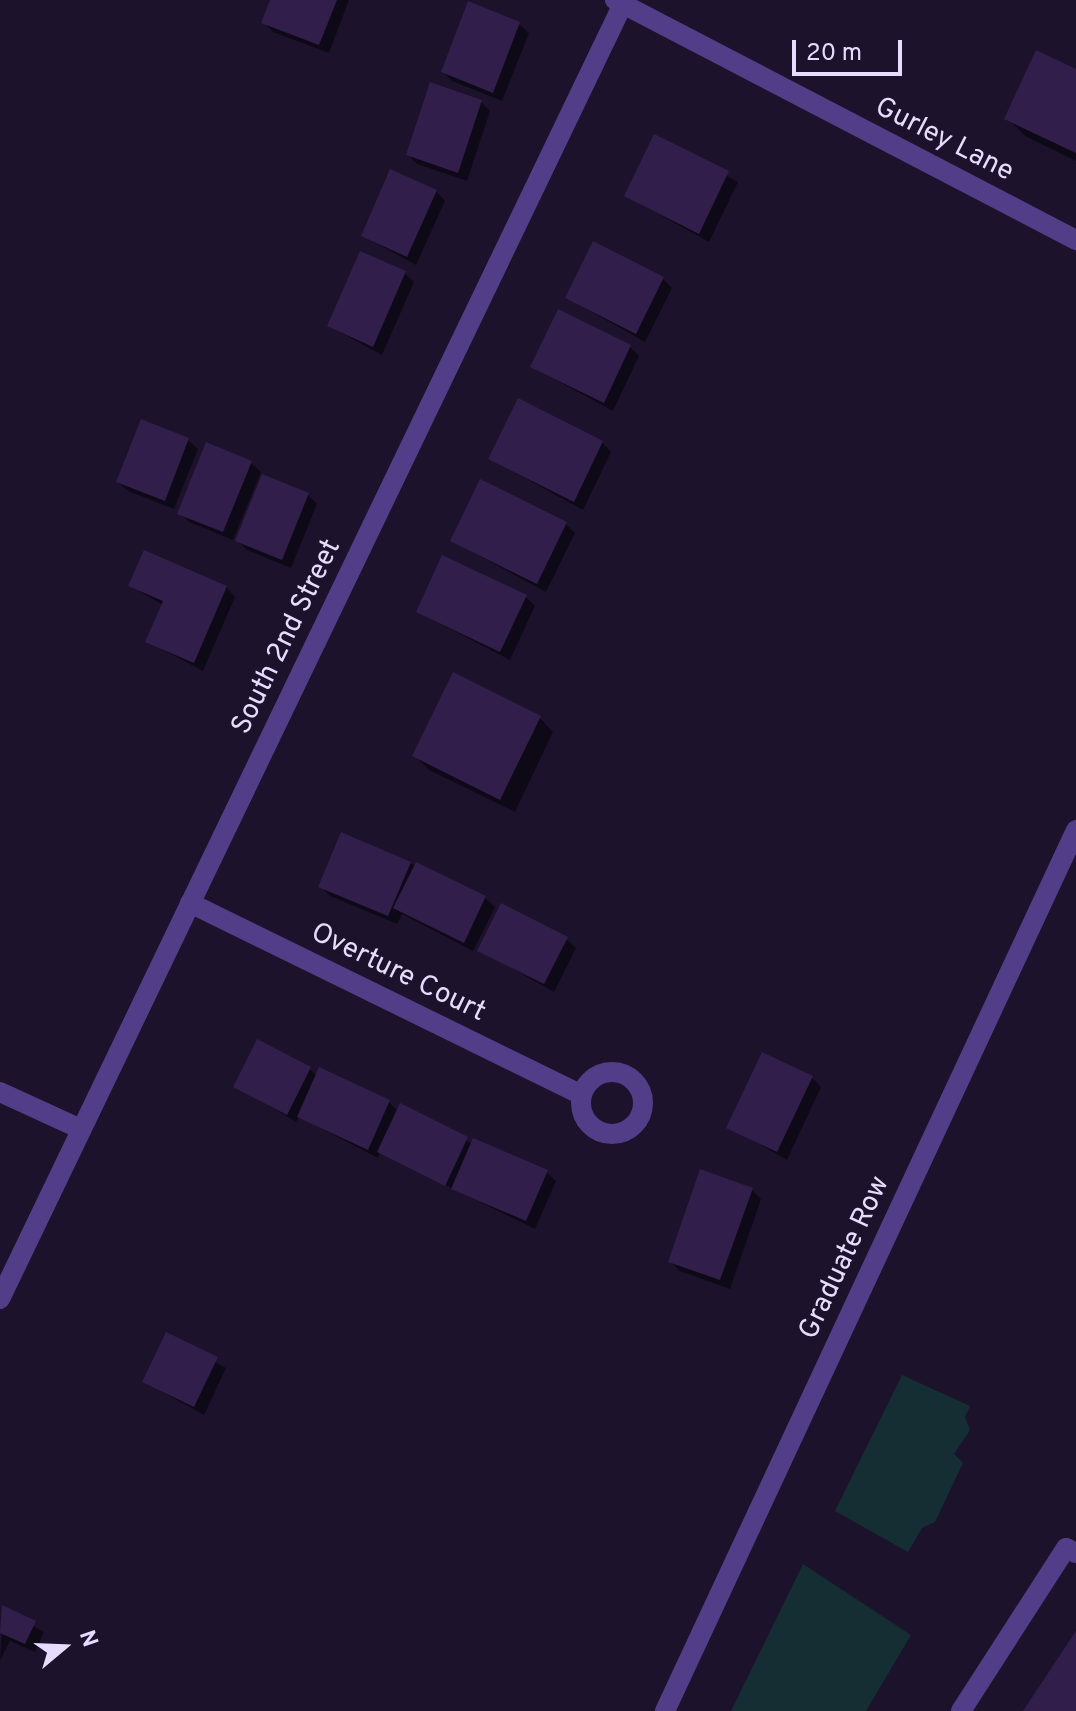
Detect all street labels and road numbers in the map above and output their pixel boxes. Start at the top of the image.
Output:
street label: Gurley Lane [869,91,1019,189]
street label: South 2nd Street [225,534,349,740]
street label: Overture Court [305,916,491,1030]
street label: Graduate Row [793,1171,897,1345]

